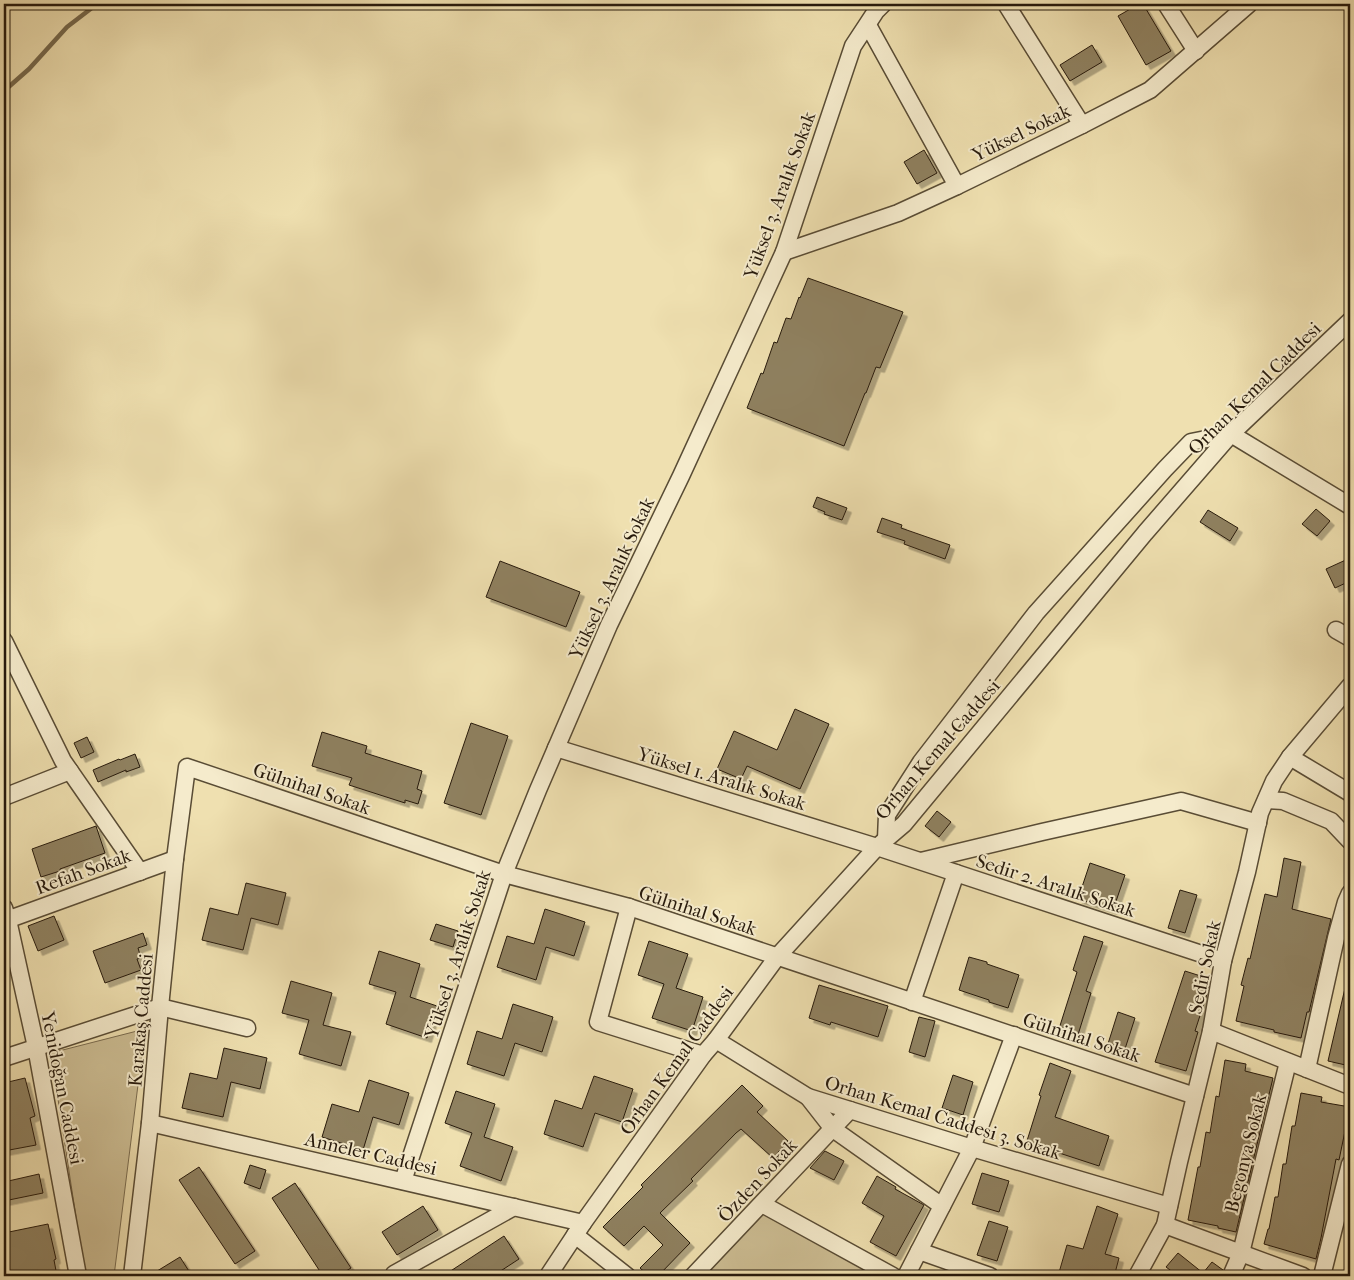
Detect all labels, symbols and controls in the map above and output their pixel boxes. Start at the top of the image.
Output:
street label: Yüksel Sokak [968,100,1074,167]
street label: Yüksel 3. Aralık Sokak [739,109,820,283]
street label: Orhan Kemal Caddesi [1184,317,1326,460]
street label: Yüksel 3. Aralık Sokak [564,494,659,664]
street label: Orhan Kemal Caddesi [871,675,1005,824]
street label: Yüksel 1. Aralık Sokak [634,743,809,815]
street label: Gülnihal Sokak [250,759,373,819]
street label: Refah Sokak [32,844,134,899]
street label: Sedir 2. Aralık Sokak [973,850,1138,922]
street label: Yüksel 3. Aralık Sokak [420,867,496,1042]
street label: Gülnihal Sokak [636,882,760,940]
street label: Sedir Sokak [1184,918,1226,1016]
street label: Karakaş Caddesi [124,952,158,1088]
street label: Orhan Kemal Caddesi [615,982,738,1139]
street label: Yenidoğan Caddesi [36,1009,88,1167]
street label: Gülnihal Sokak [1020,1009,1144,1067]
street label: Orhan Kemal Caddesi 3. Sokak [822,1071,1064,1164]
street label: Begonya Sokak [1221,1091,1271,1215]
street label: Anneler Caddesi [302,1128,439,1180]
street label: Özden Sokak [714,1134,802,1227]

